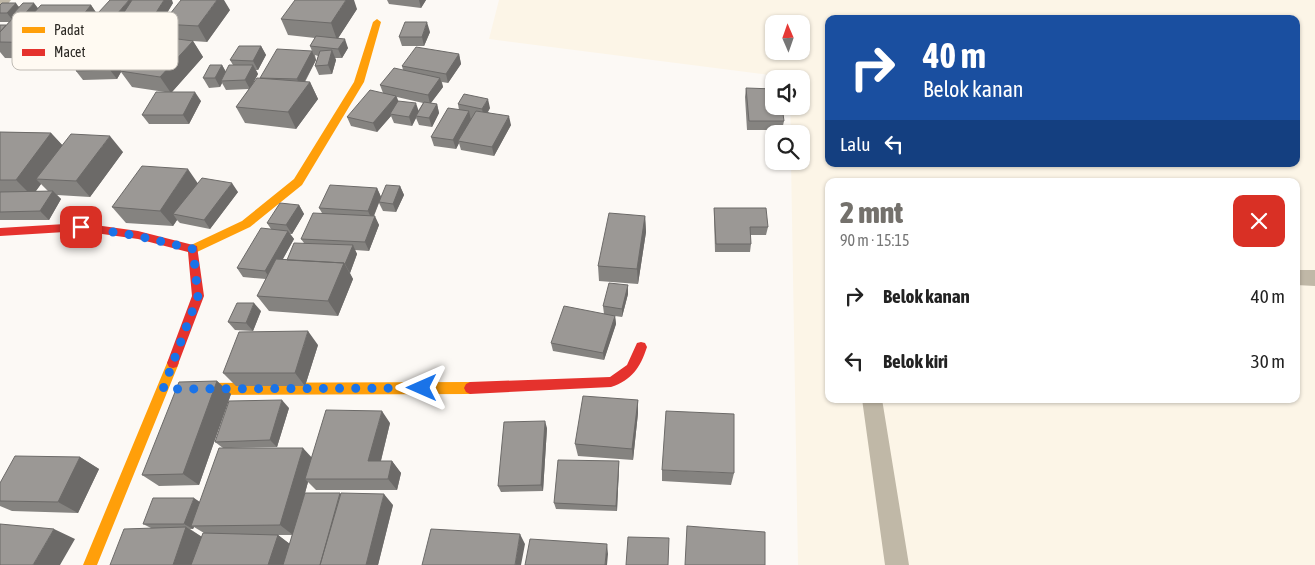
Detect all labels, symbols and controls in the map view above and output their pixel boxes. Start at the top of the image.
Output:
legend [12,12,178,70]
north arrow [765,15,810,60]
map controls [765,15,810,170]
text: Padat [54,22,84,38]
icon: right [840,35,905,100]
text: 40 m [923,35,986,75]
text: Macet [54,44,85,60]
button: sound [765,70,810,115]
text: Belok kanan [923,76,1024,102]
button: search [765,125,810,170]
icon: left [880,130,908,158]
text: Lalu [840,133,870,155]
text: 2 mnt [840,195,903,229]
button: close [1233,195,1285,247]
pin [60,206,102,248]
icon: arrive [67,213,95,241]
text: 90 m · 15:15 [840,231,910,249]
icon: right [840,282,868,310]
text: Belok kanan [883,285,970,307]
text: 40 m [1251,285,1285,307]
icon: left [840,347,868,375]
text: Belok kiri [883,350,948,372]
text: 30 m [1251,350,1285,372]
position arrow [395,361,447,413]

